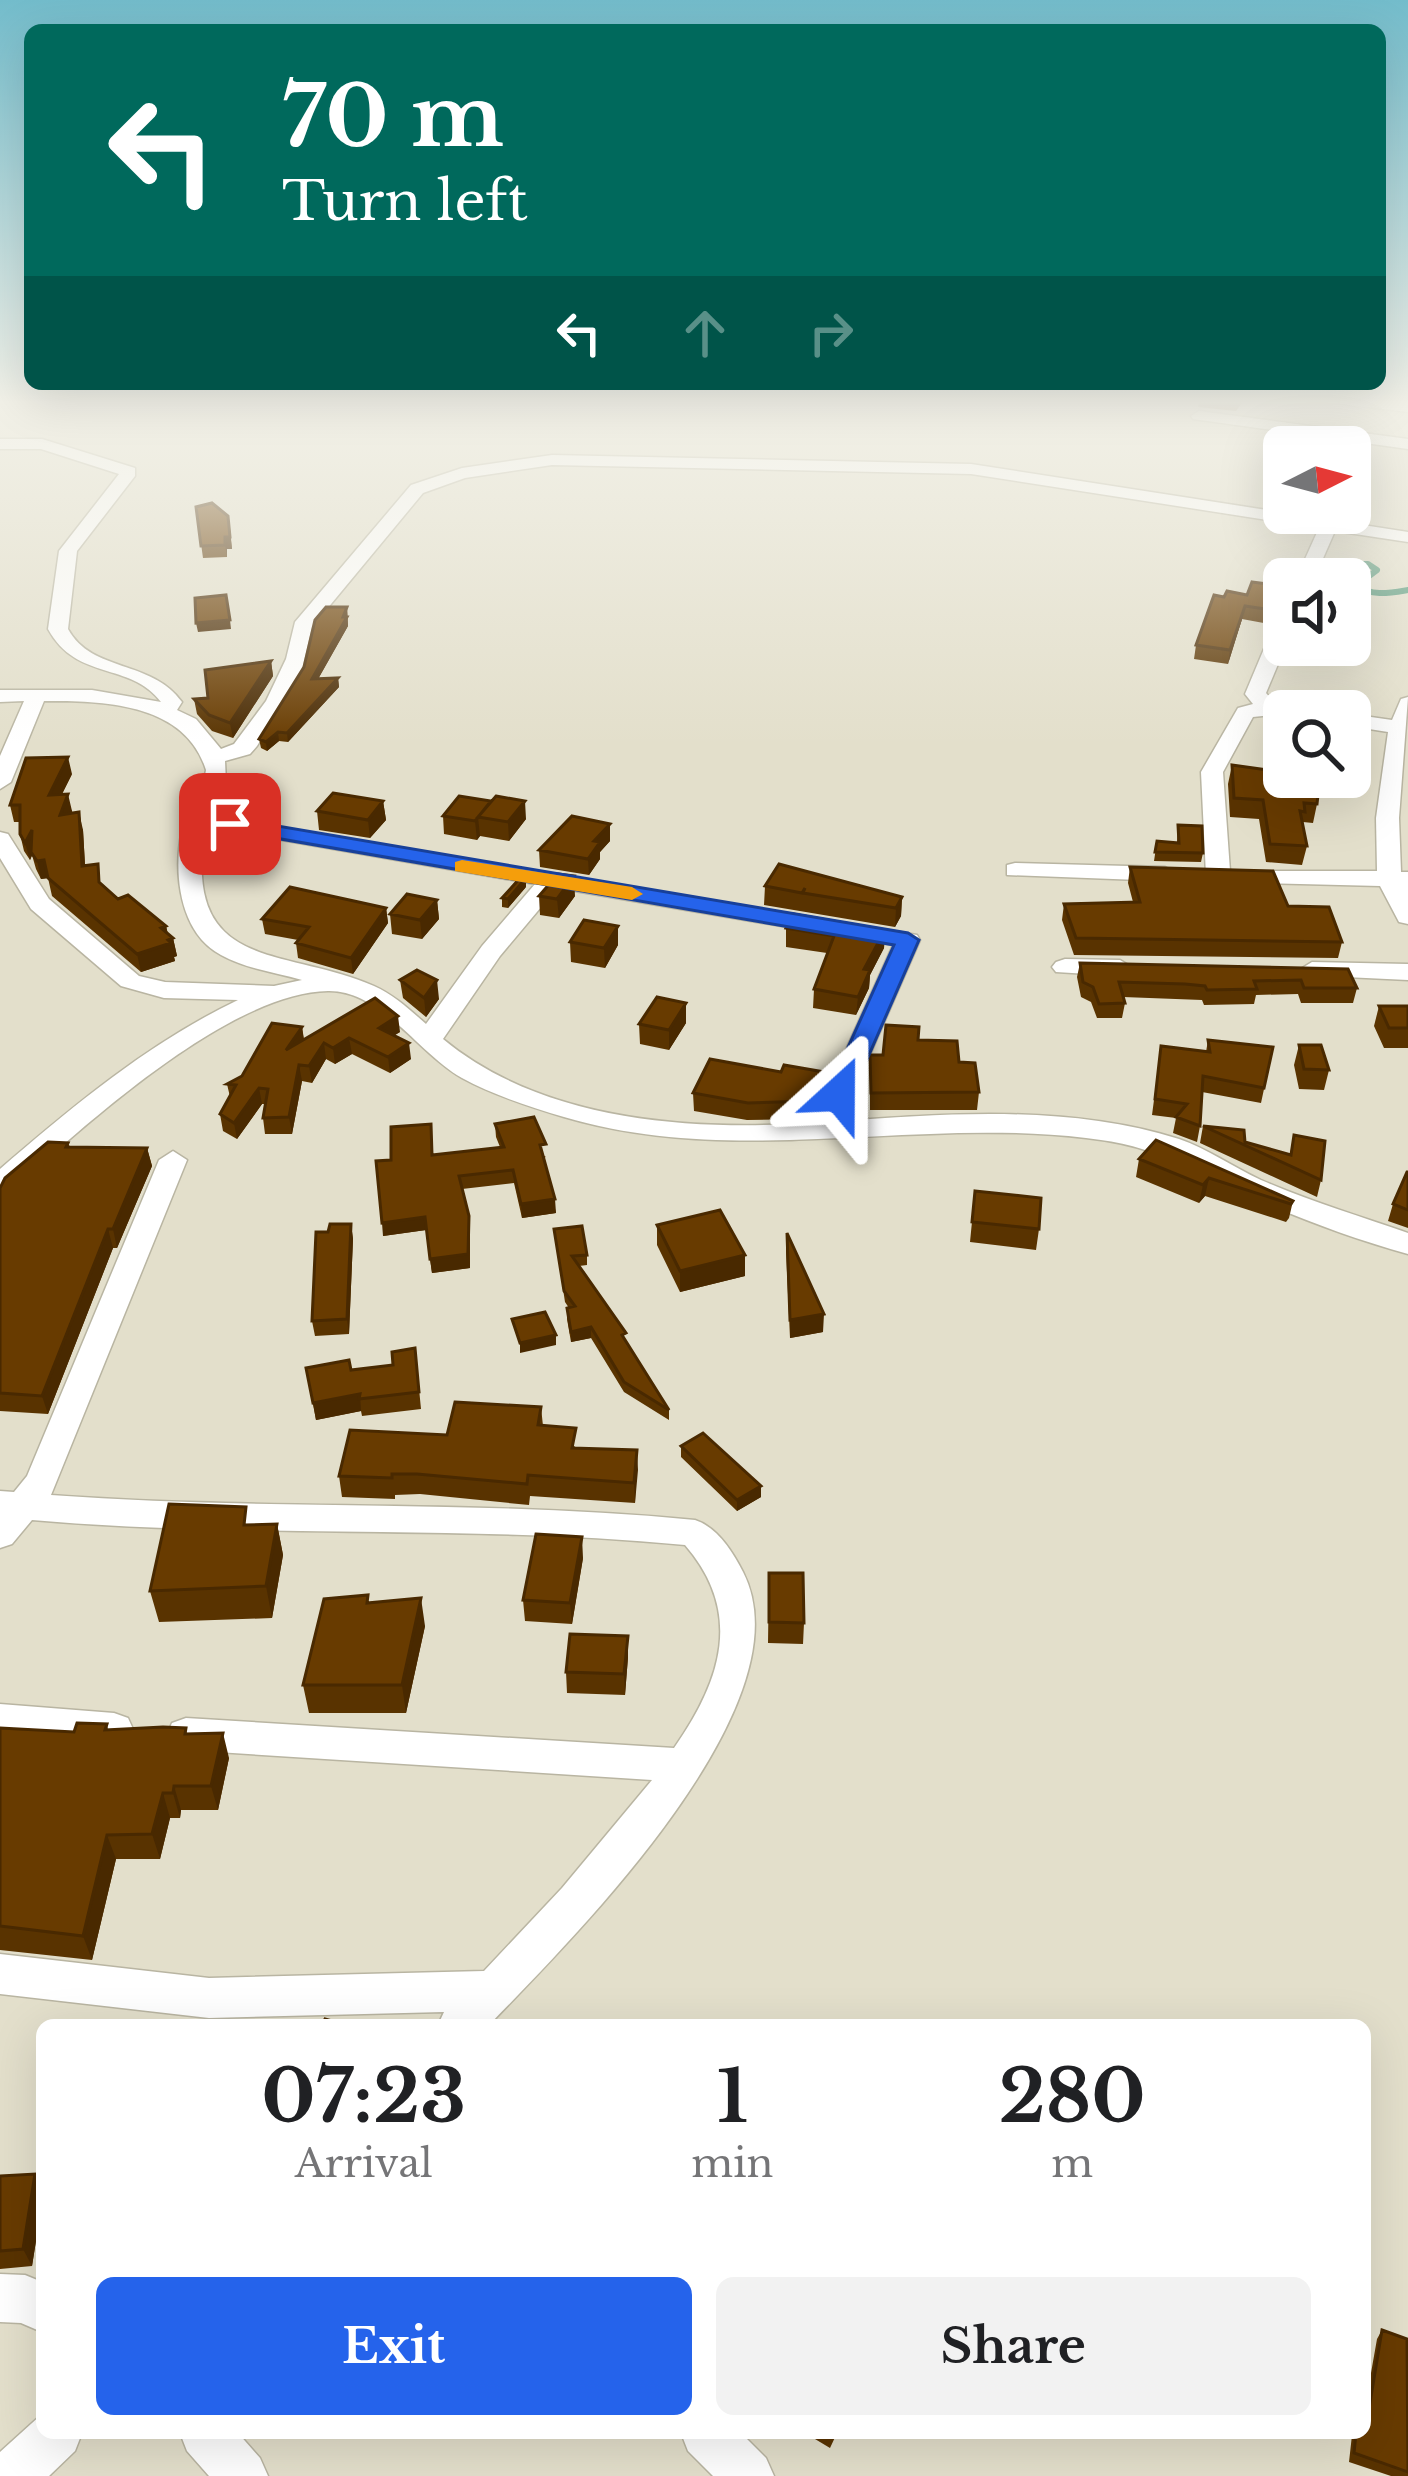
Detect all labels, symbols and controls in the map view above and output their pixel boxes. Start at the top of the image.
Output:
text: 70 m [282,65,504,169]
icon: left [84,72,240,228]
text: Turn left [282,168,528,235]
icon: left [546,300,612,366]
icon: ahead [672,300,738,366]
icon: right [798,300,864,366]
north arrow [1263,426,1371,534]
map controls [1263,426,1371,798]
button: sound [1263,558,1371,666]
button: search [1263,690,1371,798]
pin [179,773,281,875]
icon: arrive [197,791,263,857]
position arrow [776,1031,902,1157]
text: 07:23 [261,2052,466,2141]
text: 1 [717,2052,748,2141]
text: 280 [999,2052,1146,2141]
text: Arrival [295,2139,433,2188]
text: min [691,2139,773,2188]
text: m [1051,2139,1093,2188]
button: Exit [96,2277,692,2415]
button: Share [716,2277,1311,2415]

